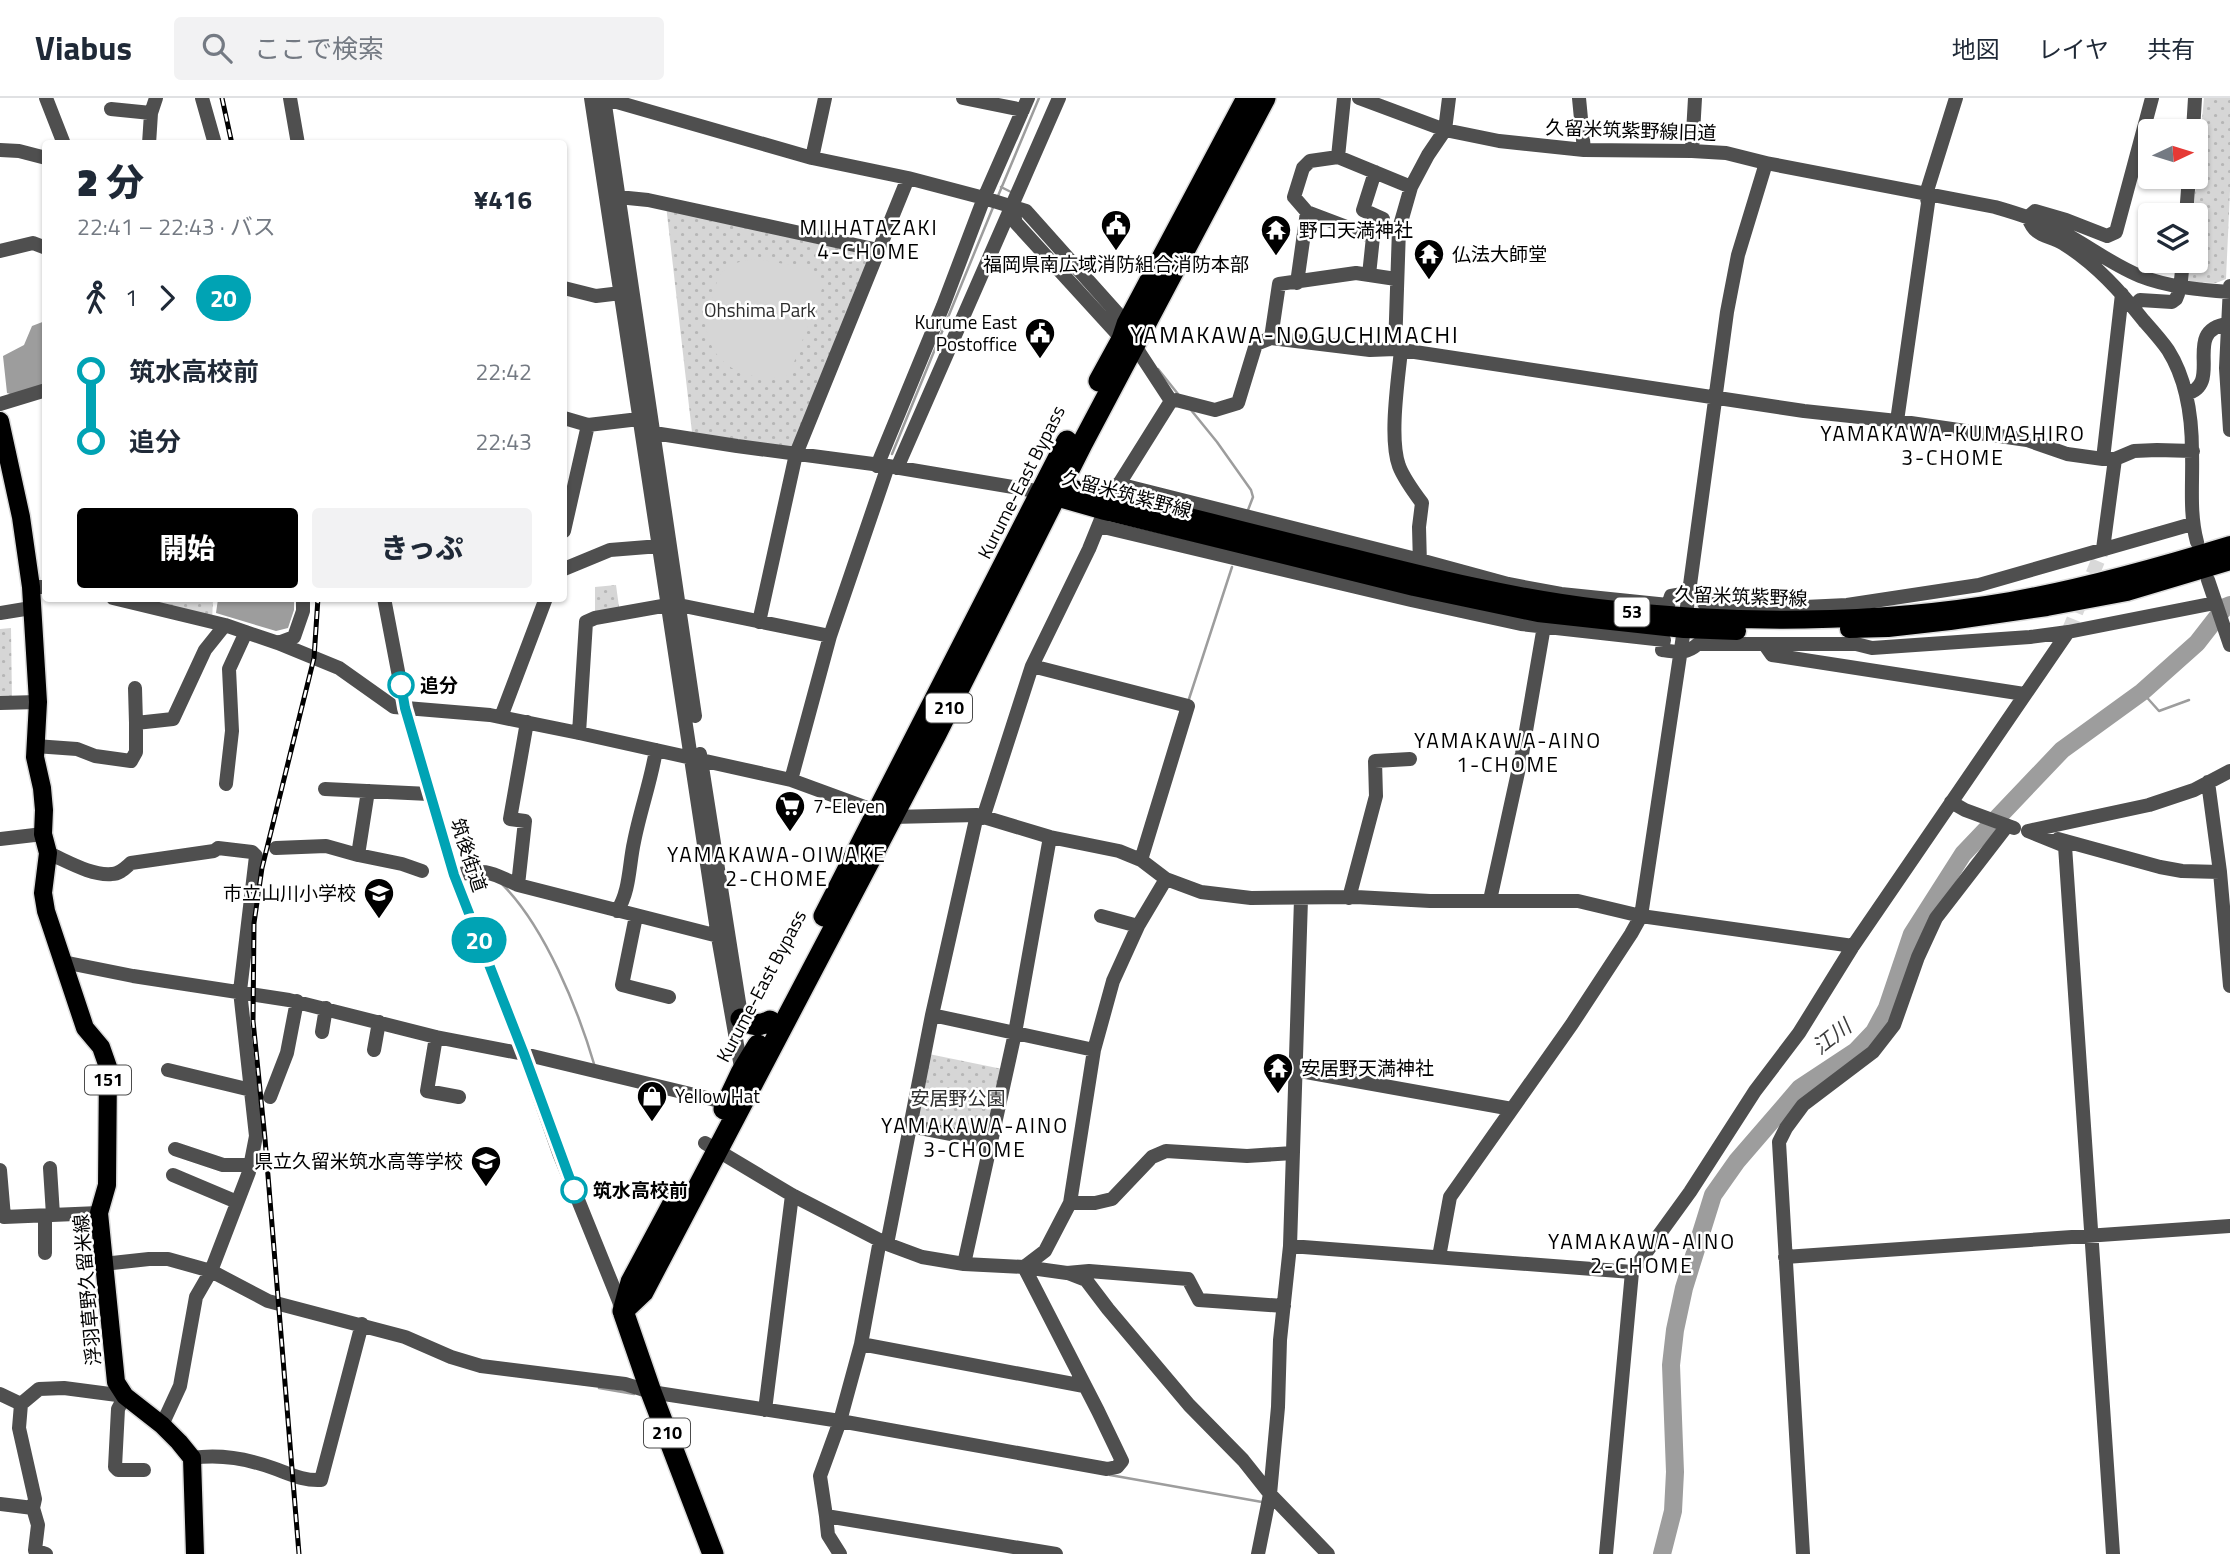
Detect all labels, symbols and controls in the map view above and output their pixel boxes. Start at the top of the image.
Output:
search box [174,17,664,80]
text: Viabus [35,23,132,73]
icon: search [198,29,236,67]
text: ここで検索 [254,29,384,68]
text: 地図 [1952,31,2000,67]
text: レイヤ [2038,31,2109,67]
text: 共有 [2147,31,2195,67]
street label: 久留米筑紫野線旧道 [1545,112,1717,147]
north arrow [2138,119,2208,189]
map controls [2138,119,2208,273]
text: 2 分 [77,153,144,211]
text: ¥416 [474,180,532,219]
button: layers [2138,203,2208,273]
public building icon: 福岡県南広域消防組合消防本部 [1099,208,1133,252]
text: 22:41 – 22:43 · バス [77,209,276,244]
district label: MIIHATAZAKI 4-CHOME [799,211,939,267]
temple icon: 野口天満神社 [1259,213,1293,257]
place label: 野口天満神社 [1299,215,1413,244]
temple icon: 仏法大師堂 [1412,237,1446,281]
place label: 仏法大師堂 [1452,239,1547,268]
place label: 福岡県南広域消防組合消防本部 [983,249,1249,278]
icon: walk [77,279,115,317]
icon: forward [148,279,186,317]
text: 1 [125,280,138,315]
text: 20 [210,280,237,316]
park label: Ohshima Park [704,295,816,324]
place label: Kurume East Postoffice [914,307,1017,358]
public building icon: Kurume East Postoffice [1023,316,1057,360]
district label: YAMAKAWA-NOGUCHIMACHI [1130,317,1460,352]
text: 筑水高校前 [129,352,259,391]
text: 22:42 [475,354,532,389]
street label: Kurume-East Bypass [969,400,1072,564]
district label: YAMAKAWA-KUMASHIRO 3-CHOME [1820,417,2086,473]
text: 追分 [129,422,181,461]
text: 22:43 [475,424,532,459]
street label: 久留米筑紫野線 [1059,462,1195,525]
button: 開始 [77,508,298,588]
button: きっぷ [312,508,532,588]
street label: 久留米筑紫野線 [1674,579,1808,612]
road number: 53 [1614,598,1650,626]
place label: 追分 [420,670,458,699]
marker: 追分 [388,672,414,698]
road number: 210 [926,694,972,722]
district label: YAMAKAWA-AINO 1-CHOME [1414,724,1602,780]
supermarket icon: 7-Eleven [773,789,807,833]
place label: 7-Eleven [813,791,885,820]
street label: 筑後街道 [444,814,495,895]
district label: YAMAKAWA-OIWAKE 2-CHOME [667,838,887,894]
school or university icon: 市立山川小学校 [362,876,396,920]
place label: 市立山川小学校 [223,878,356,907]
street label: Kurume-East Bypass [708,904,813,1067]
line badge: 20 [448,917,510,963]
text: 20 [466,922,492,958]
water label: 江川 [1805,1009,1859,1062]
temple icon: 安居野天満神社 [1261,1051,1295,1095]
place label: 安居野天満神社 [1301,1053,1434,1082]
road number: 151 [85,1065,131,1094]
shop icon: Yellow Hat [635,1079,669,1123]
place label: Yellow Hat [675,1081,760,1110]
park label: 安居野公園 [910,1083,1006,1112]
district label: YAMAKAWA-AINO 3-CHOME [881,1109,1069,1165]
school or university icon: 県立久留米筑水高等学校 [469,1144,503,1188]
place label: 県立久留米筑水高等学校 [254,1146,463,1175]
place label: 筑水高校前 [593,1175,688,1204]
marker: 筑水高校前 [561,1177,587,1203]
street label: 浮羽草野久留米線 [65,1213,108,1367]
district label: YAMAKAWA-AINO 2-CHOME [1548,1225,1736,1281]
road number: 210 [644,1418,690,1448]

